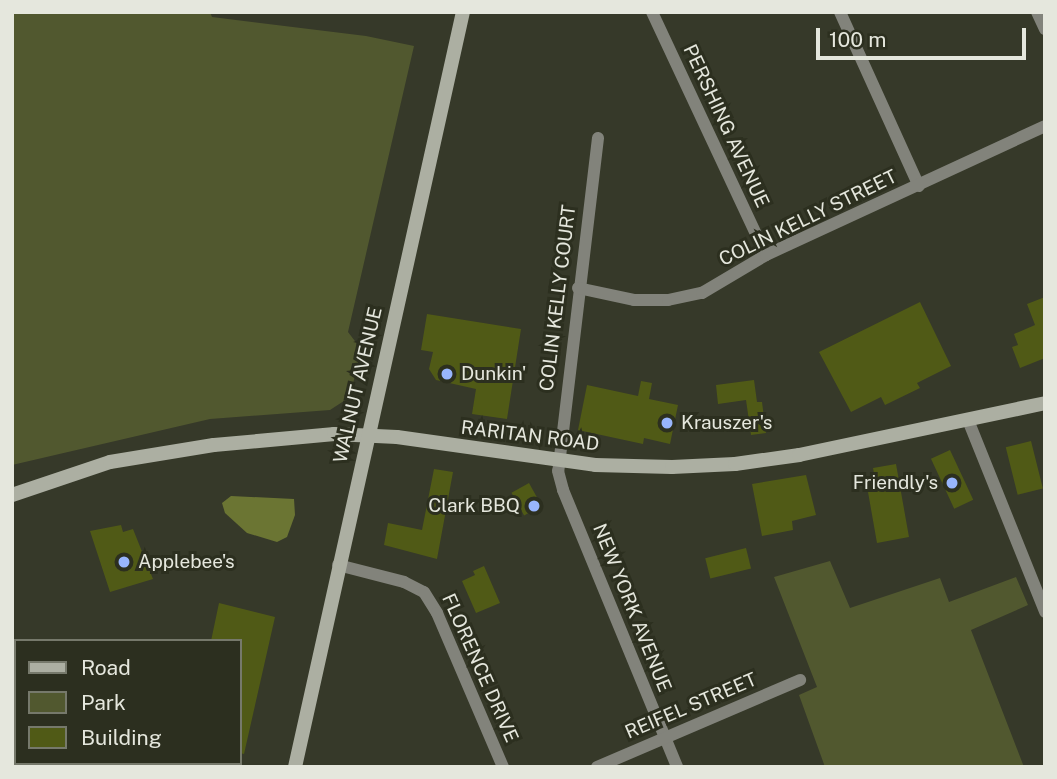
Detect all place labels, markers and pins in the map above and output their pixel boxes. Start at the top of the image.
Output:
place label: Dunkin' [461,363,526,385]
marker: Dunkin' [439,366,455,382]
place label: Krauszer's [681,412,772,434]
marker: Krauszer's [659,415,675,431]
place label: Friendly's [853,472,938,494]
marker: Friendly's [944,475,960,491]
place label: Clark BBQ [428,495,520,517]
marker: Clark BBQ [526,498,542,514]
place label: Applebee's [138,551,235,573]
marker: Applebee's [116,554,132,570]

